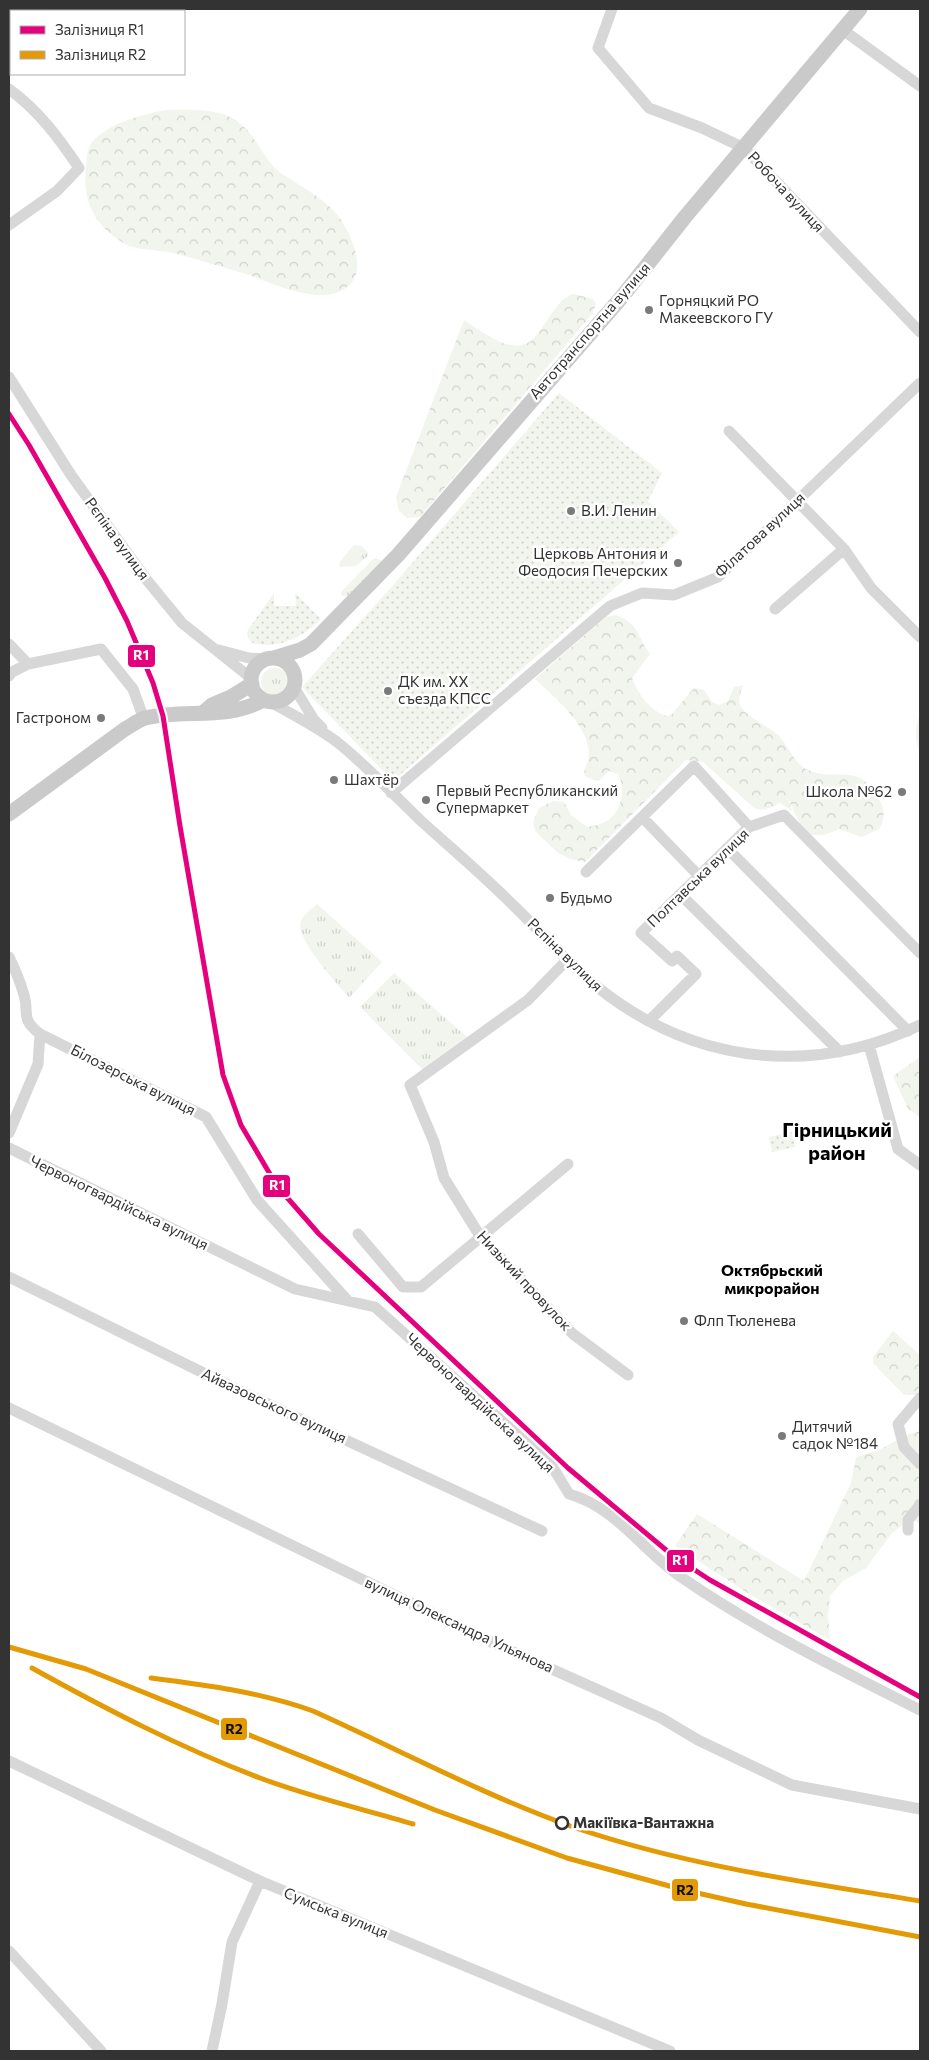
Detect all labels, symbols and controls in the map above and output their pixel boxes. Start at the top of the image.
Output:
legend [10,10,185,75]
text: Залізниця R1 [55,20,144,38]
text: Залізниця R2 [55,45,146,63]
street label: Робоча вулиця [745,147,829,235]
street label: Автотранспортна вулиця [525,258,653,402]
place label: Горняцкий РО Макеевского ГУ [659,291,773,326]
marker: Горняцкий РО Макеевского ГУ [643,304,655,316]
street label: Філатова вулиця [711,488,808,581]
street label: Рєпіна вулиця [82,494,154,583]
place label: В.И. Ленин [581,501,657,519]
marker: В.И. Ленин [565,505,577,517]
place label: Церковь Антония и Феодосия Печерских [518,544,668,579]
marker: Церковь Антония и Феодосия Печерских [672,557,684,569]
line badge: R1 [127,644,156,668]
text: R1 [133,646,149,663]
place label: ДК им. XX съезда КПСС [398,672,491,707]
marker: ДК им. XX съезда КПСС [382,685,394,697]
place label: Гастроном [16,708,91,726]
marker: Гастроном [95,712,107,724]
place label: Шахтёр [344,770,399,788]
marker: Шахтёр [328,774,340,786]
place label: Первый Республиканский Супермаркет [436,781,618,816]
place label: Школа №62 [806,782,892,800]
marker: Школа №62 [896,786,908,798]
marker: Первый Республиканский Супермаркет [420,794,432,806]
street label: Полтавська вулиця [643,824,752,930]
place label: Будьмо [560,888,612,906]
marker: Будьмо [544,892,556,904]
street label: Рєпіна вулиця [524,914,607,995]
street label: Білозерська вулиця [68,1040,199,1118]
district label: Гірницький район [782,1117,892,1164]
street label: Червоногвардійська вулиця [27,1151,212,1253]
line badge: R1 [262,1174,291,1198]
text: R1 [269,1176,285,1193]
street label: Низький провулок [474,1227,576,1334]
district label: Октябрьский микрорайон [721,1260,823,1297]
place label: Флп Тюленева [694,1311,796,1329]
marker: Флп Тюленева [678,1315,690,1327]
street label: Червоногвардійська вулиця [403,1329,559,1476]
street label: Айвазовського вулиця [199,1364,350,1447]
place label: Дитячий садок №184 [792,1417,878,1452]
marker: Дитячий садок №184 [776,1430,788,1442]
line badge: R1 [666,1549,695,1573]
text: R1 [672,1551,688,1568]
street label: вулиця Олександра Ульянова [362,1572,557,1676]
line badge: R2 [220,1717,248,1741]
text: R2 [225,1720,243,1737]
place label: Макіївка-Вантажна [573,1813,714,1831]
marker: Макіївка-Вантажна [555,1816,569,1830]
line badge: R2 [671,1878,699,1902]
text: R2 [676,1881,694,1898]
street label: Сумська вулиця [281,1883,391,1941]

